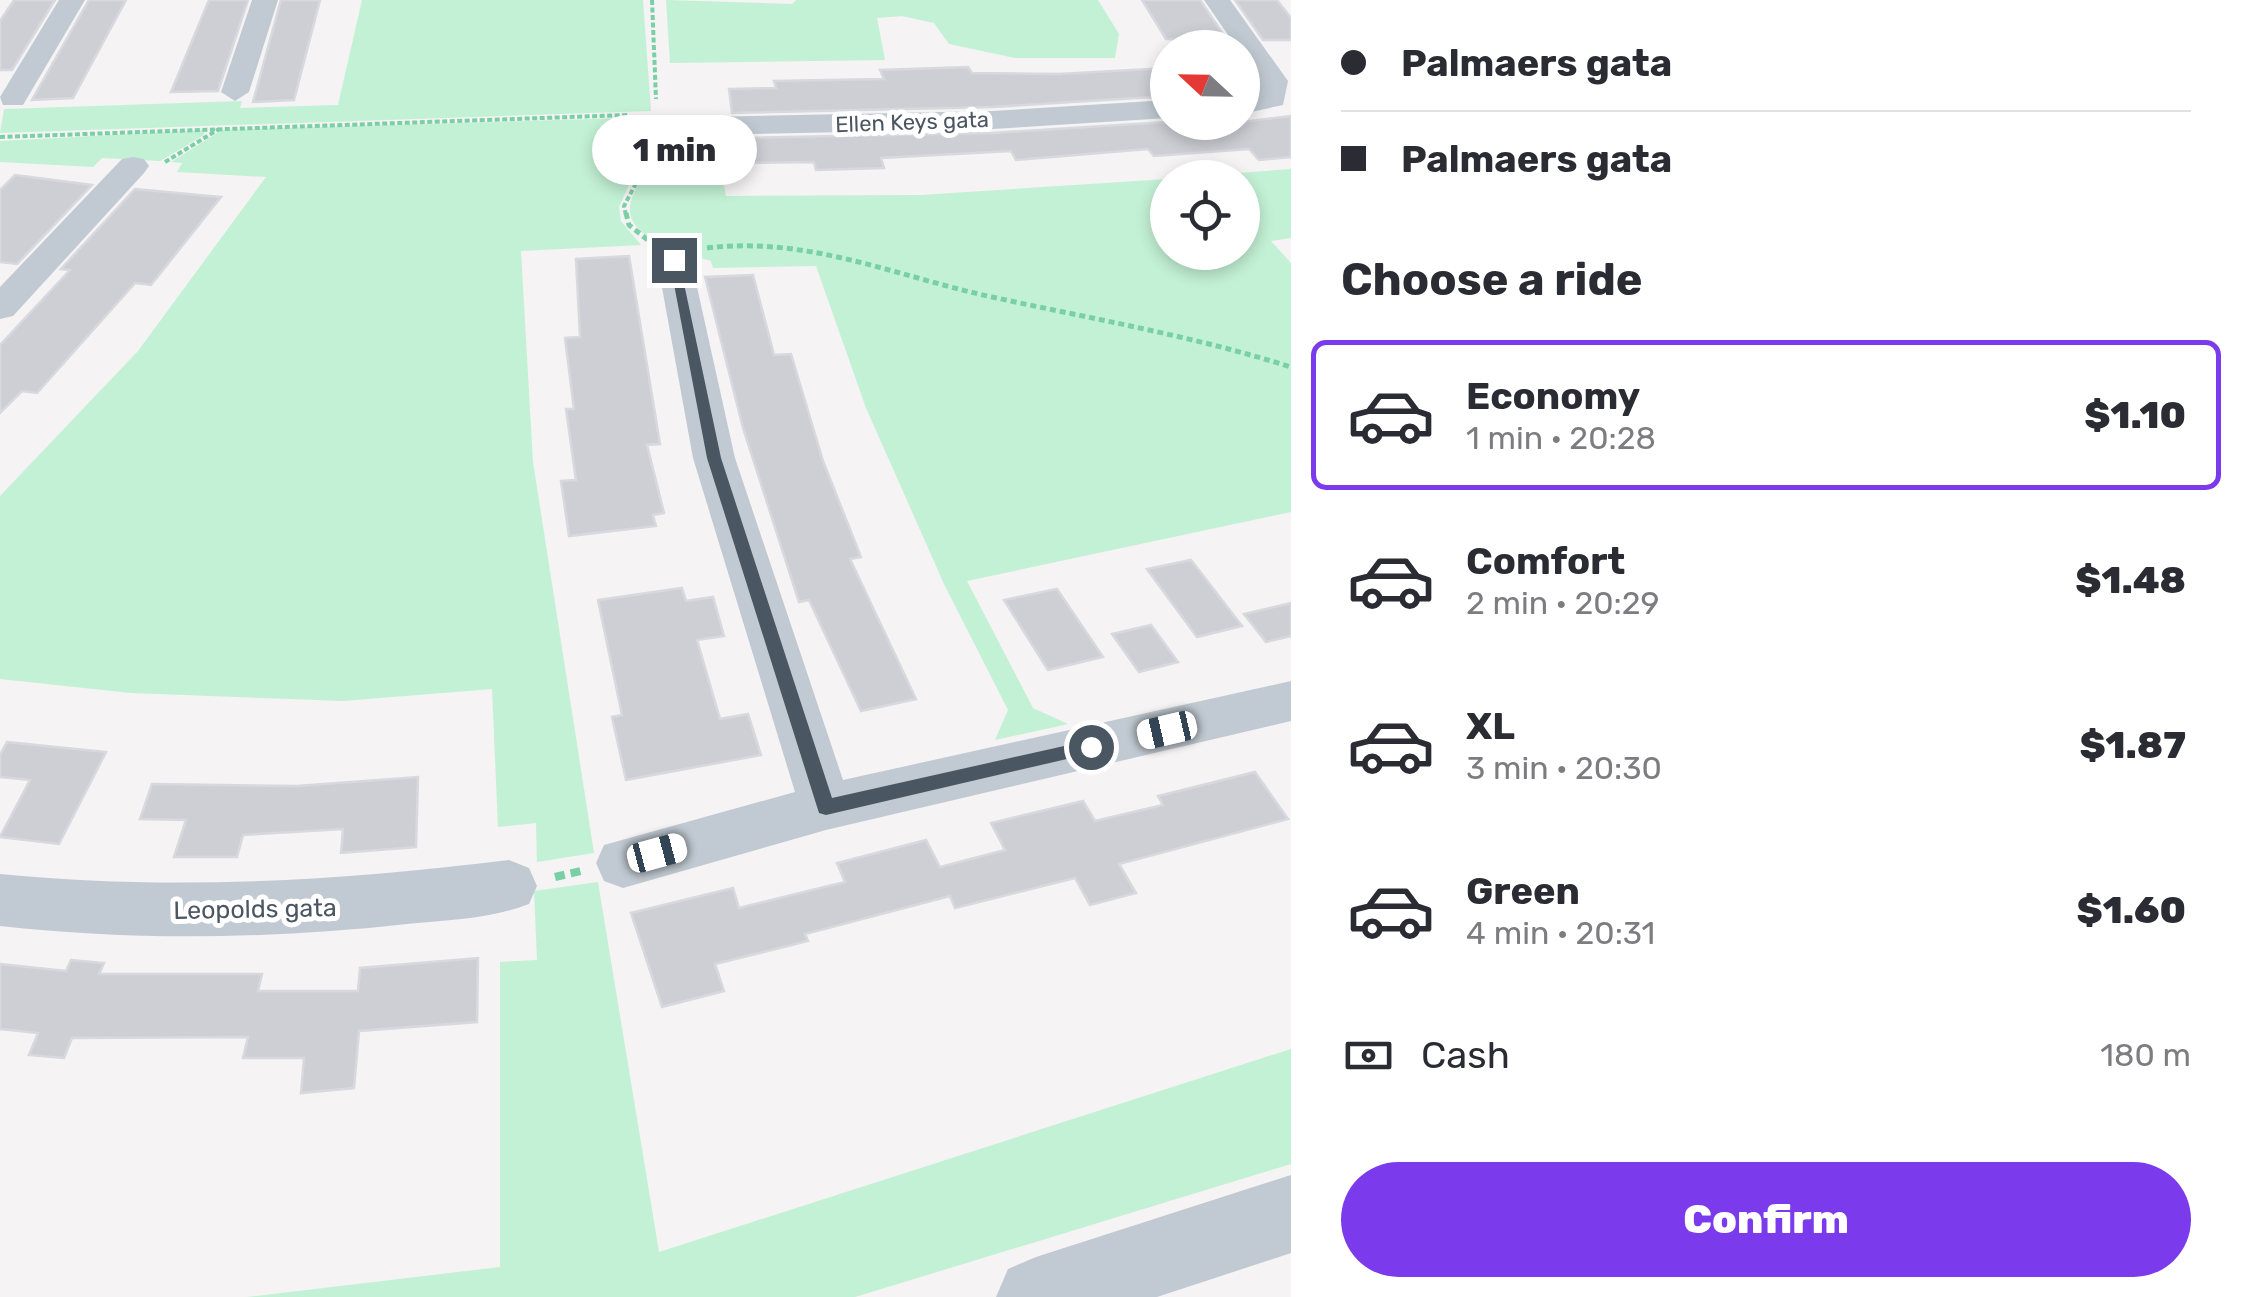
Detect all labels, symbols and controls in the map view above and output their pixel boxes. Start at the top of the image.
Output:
north arrow [1150,30,1260,140]
map controls [1150,30,1260,270]
text: Palmaers gata [1401,40,1672,86]
street label: Ellen Keys gata [835,106,989,138]
callout: 1 min [592,115,756,185]
text: 1 min [633,131,716,169]
text: Palmaers gata [1401,136,1672,182]
button: locate [1150,160,1260,270]
route end [652,238,697,283]
text: Choose a ride [1341,253,1643,306]
icon: car [1346,370,1436,460]
text: Economy [1466,373,1640,419]
text: $1.10 [2084,392,2186,438]
text: 1 min · 20:28 [1466,419,1656,457]
icon: car [1346,535,1436,625]
text: Comfort [1466,538,1625,584]
text: $1.48 [2075,557,2186,603]
text: 2 min · 20:29 [1466,584,1660,622]
icon: car [1346,700,1436,790]
text: XL [1466,703,1515,749]
car [1134,709,1200,751]
text: $1.87 [2079,722,2186,768]
route start [1069,725,1114,770]
text: 3 min · 20:30 [1466,749,1662,787]
car [624,831,690,875]
icon: car [1346,865,1436,955]
text: Green [1466,868,1580,914]
text: $1.60 [2077,887,2186,933]
street label: Leopolds gata [173,893,337,925]
text: 4 min · 20:31 [1466,914,1655,952]
icon: cash [1341,1028,1396,1083]
text: Cash [1421,1032,1510,1078]
text: 180 m [2100,1036,2191,1074]
button: Confirm [1341,1162,2191,1277]

